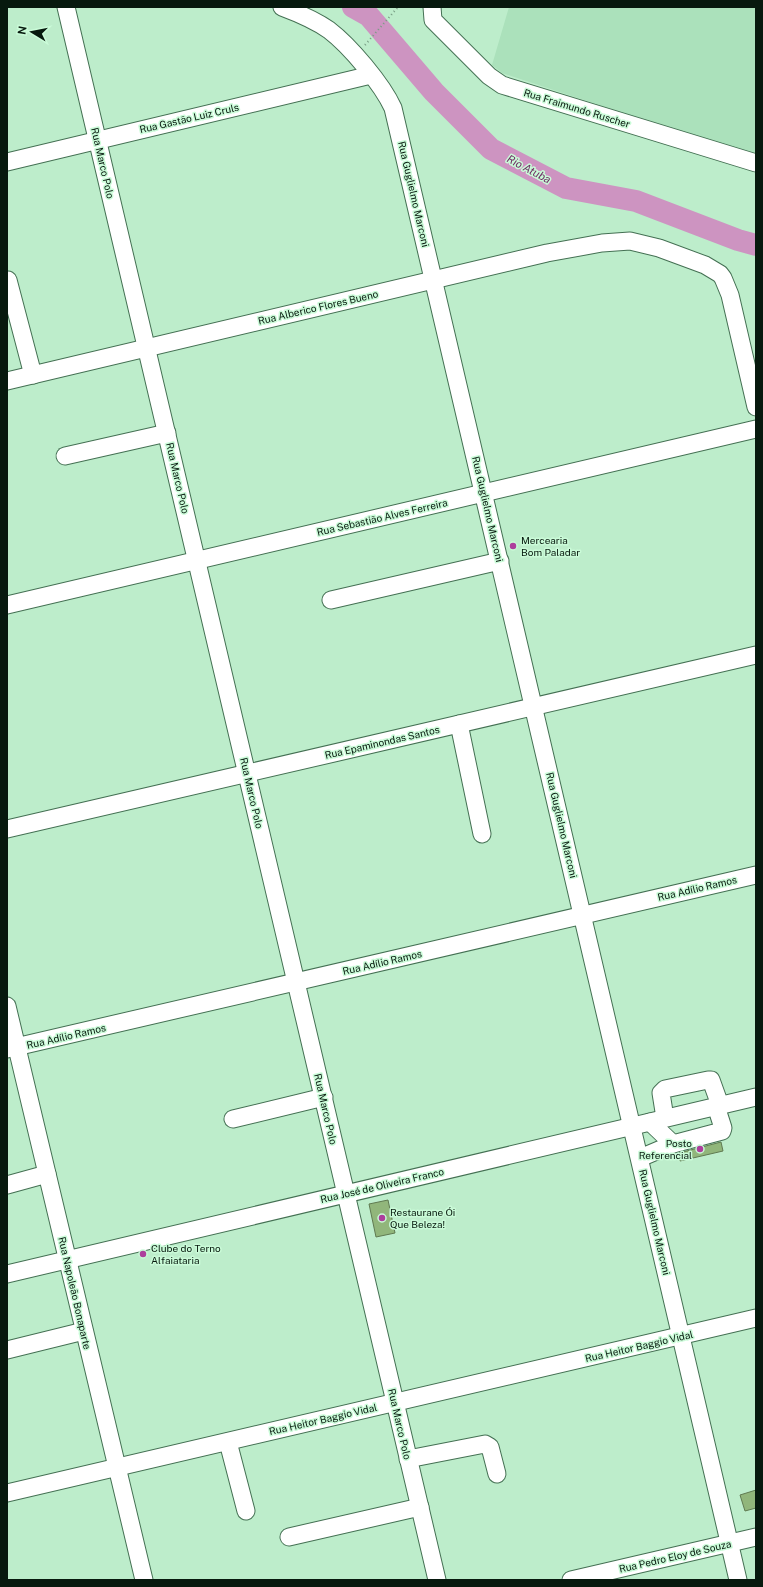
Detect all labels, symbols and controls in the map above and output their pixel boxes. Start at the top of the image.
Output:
north arrow [12,12,52,52]
text: N [15,25,29,36]
street label: Rua Fraimundo Ruscher [522,86,632,130]
street label: Rua Gastão Luiz Cruls [138,101,240,135]
street label: Rua Marco Polo [89,126,117,200]
street label: Rua Guglielmo Marconi [396,140,432,248]
water label: Rio Atuba [505,152,553,186]
street label: Rua Alberico Flores Bueno [257,287,380,327]
street label: Rua Marco Polo [164,441,192,515]
street label: Rua Guglielmo Marconi [470,455,506,563]
street label: Rua Sebastião Alves Ferreira [316,496,448,538]
place label: Mercearia Bom Paladar [521,534,580,558]
marker: Mercearia Bom Paladar [508,541,518,551]
street label: Rua Epaminondas Santos [323,723,441,761]
street label: Rua Marco Polo [238,756,266,830]
street label: Rua Guglielmo Marconi [544,771,580,879]
street label: Rua Adílio Ramos [656,873,738,903]
street label: Rua Adílio Ramos [341,947,423,977]
street label: Rua Adílio Ramos [25,1021,107,1051]
street label: Rua Marco Polo [312,1072,340,1146]
place label: Posto Referencial [639,1137,692,1161]
marker: Posto Referencial [695,1144,705,1154]
street label: Rua José de Oliveira Franco [319,1165,445,1205]
street label: Rua Guglielmo Marconi [637,1168,673,1276]
place label: Restaurane Ói Que Beleza! [390,1206,455,1230]
marker: Restaurane Ói Que Beleza! [377,1213,387,1223]
street label: Rua Napoleão Bonaparte [56,1235,94,1351]
place label: Clube do Terno Alfaiataria [151,1242,221,1266]
marker: Clube do Terno Alfaiataria [138,1249,148,1259]
street label: Rua Heitor Baggio Vidal [584,1328,694,1364]
street label: Rua Marco Polo [386,1387,414,1461]
street label: Rua Heitor Baggio Vidal [268,1401,378,1437]
street label: Rua Pedro Eloy de Souza [618,1537,732,1575]

